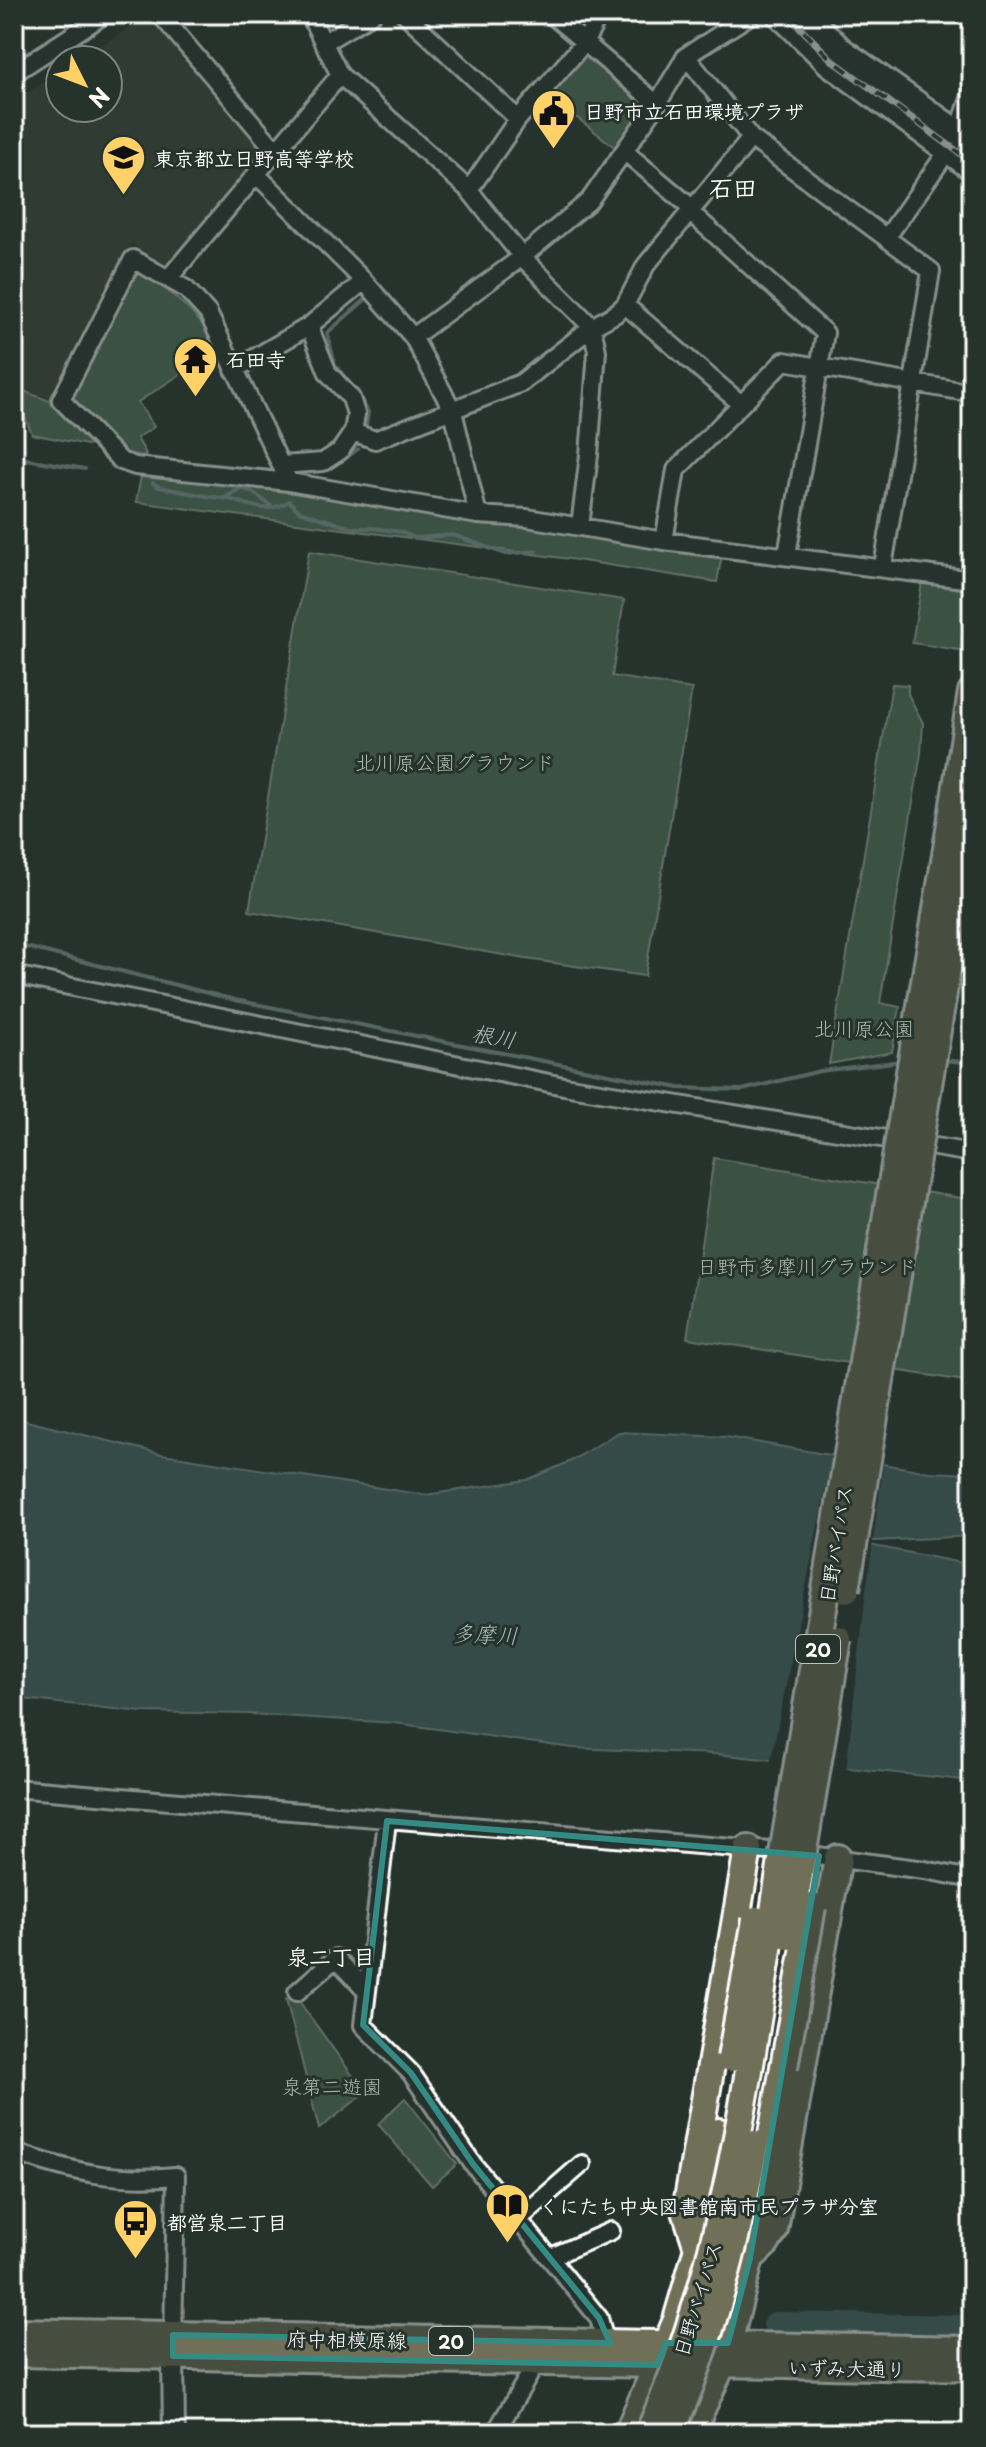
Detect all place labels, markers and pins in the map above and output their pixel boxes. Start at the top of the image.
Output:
public building icon: 日野市立石田環境プラザ [529,87,577,150]
place label: 日野市立石田環境プラザ [584,96,804,126]
school or university icon: 東京都立日野高等学校 [99,134,147,197]
place label: 東京都立日野高等学校 [154,143,354,173]
temple icon: 石田寺 [171,335,219,398]
place label: 石田寺 [226,344,286,374]
library icon: くにたち中央図書館南市民プラザ分室 [484,2182,532,2245]
place label: くにたち中央図書館南市民プラザ分室 [539,2191,879,2221]
bus stop icon: 都営泉二丁目 [112,2198,160,2261]
place label: 都営泉二丁目 [167,2207,287,2237]

